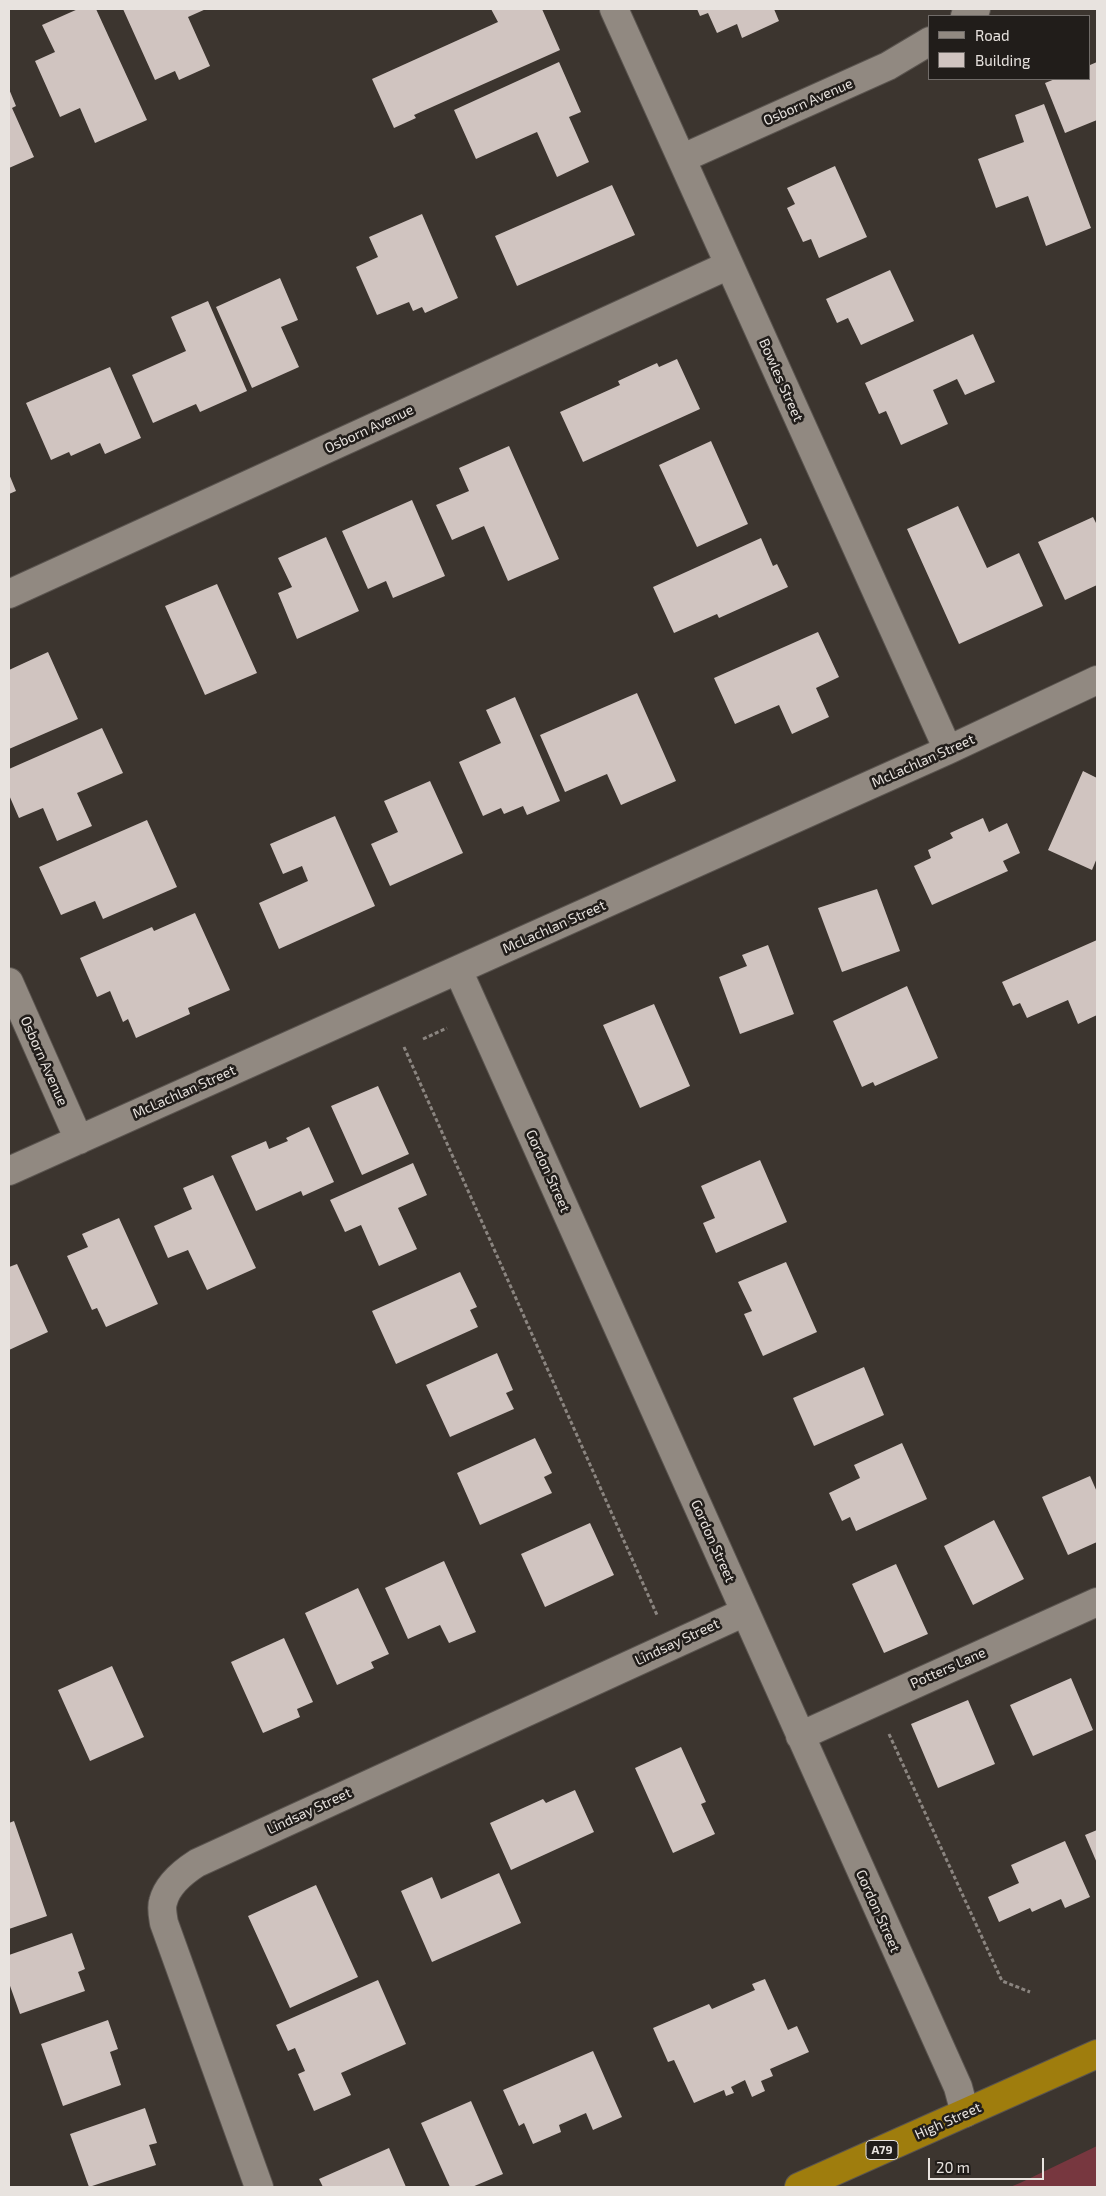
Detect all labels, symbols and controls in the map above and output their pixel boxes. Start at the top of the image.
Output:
legend [928,15,1091,80]
text: Road [975,26,1010,44]
text: Building [975,51,1030,69]
street label: Osborn Avenue [761,75,855,129]
street label: Bowles Street [755,336,807,424]
street label: Osborn Avenue [322,401,416,457]
street label: McLachlan Street [869,731,977,791]
street label: McLachlan Street [500,897,608,957]
street label: Osborn Avenue [17,1014,71,1108]
street label: McLachlan Street [130,1062,238,1122]
street label: Gordon Street [522,1127,574,1215]
street label: Gordon Street [687,1497,739,1585]
street label: Lindsay Street [632,1615,722,1669]
street label: Potters Lane [908,1644,988,1692]
street label: Lindsay Street [264,1784,354,1838]
street label: Gordon Street [852,1867,904,1955]
street label: High Street [912,2099,984,2143]
road number: A79 [866,2140,898,2160]
scale bar [931,2148,1047,2180]
text: 20 m [936,2158,970,2176]

